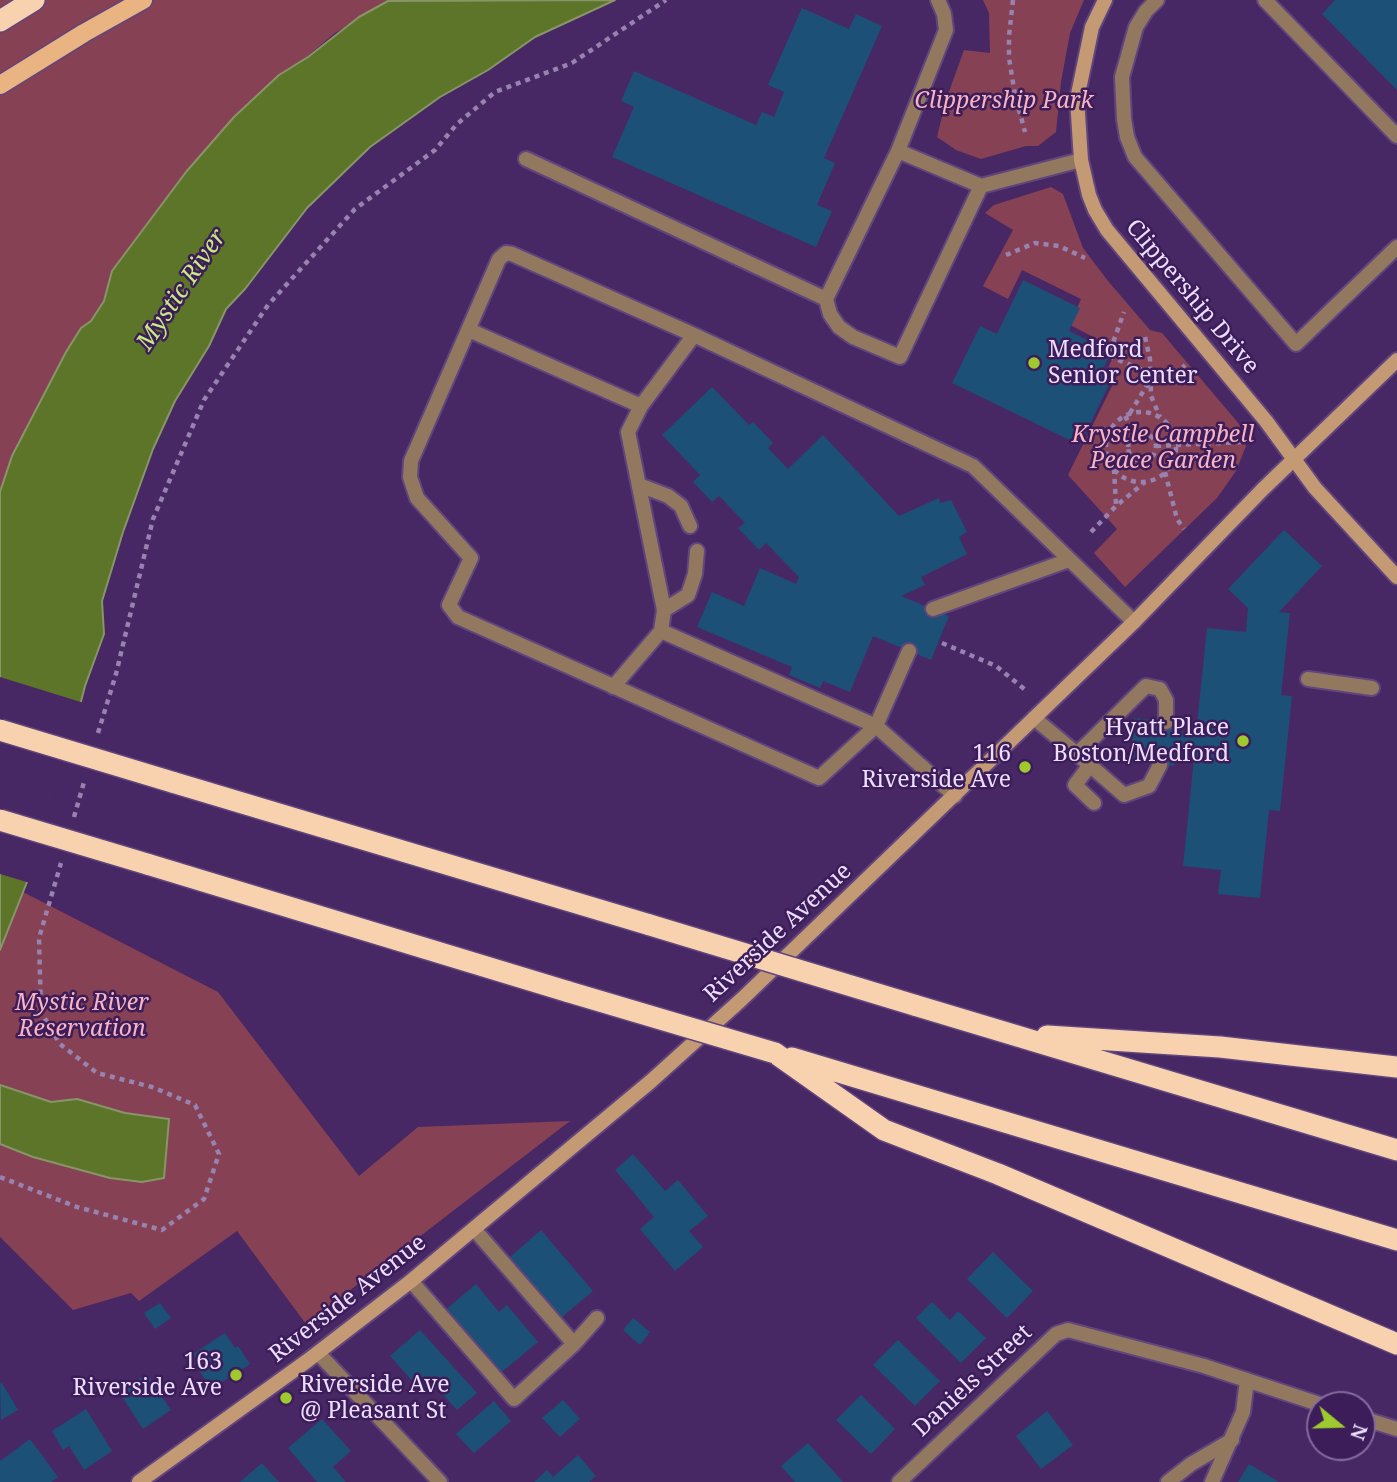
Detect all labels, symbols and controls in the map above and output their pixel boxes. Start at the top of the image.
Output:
park label: Clippership Park [914,87,1094,115]
street label: Clippership Drive [1119,214,1265,380]
water label: Mystic River [131,224,233,356]
place label: Medford Senior Center [1048,336,1198,390]
marker: Medford Senior Center [1026,355,1042,371]
park label: Krystle Campbell Peace Garden [1072,421,1254,475]
place label: Hyatt Place Boston/Medford [1053,714,1229,768]
marker: Hyatt Place Boston/Medford [1235,733,1251,749]
place label: 116 Riverside Ave [862,740,1011,794]
marker: 116 Riverside Ave [1017,759,1033,775]
street label: Riverside Avenue [699,858,857,1008]
park label: Mystic River Reservation [15,989,149,1043]
street label: Riverside Avenue [264,1229,432,1369]
street label: Daniels Street [908,1319,1038,1443]
place label: 163 Riverside Ave [73,1348,222,1402]
marker: 163 Riverside Ave [228,1367,244,1383]
place label: Riverside Ave @ Pleasant St [300,1371,449,1425]
marker: Riverside Ave @ Pleasant St [278,1390,294,1406]
north arrow [1306,1391,1376,1461]
text: N [1344,1421,1374,1443]

